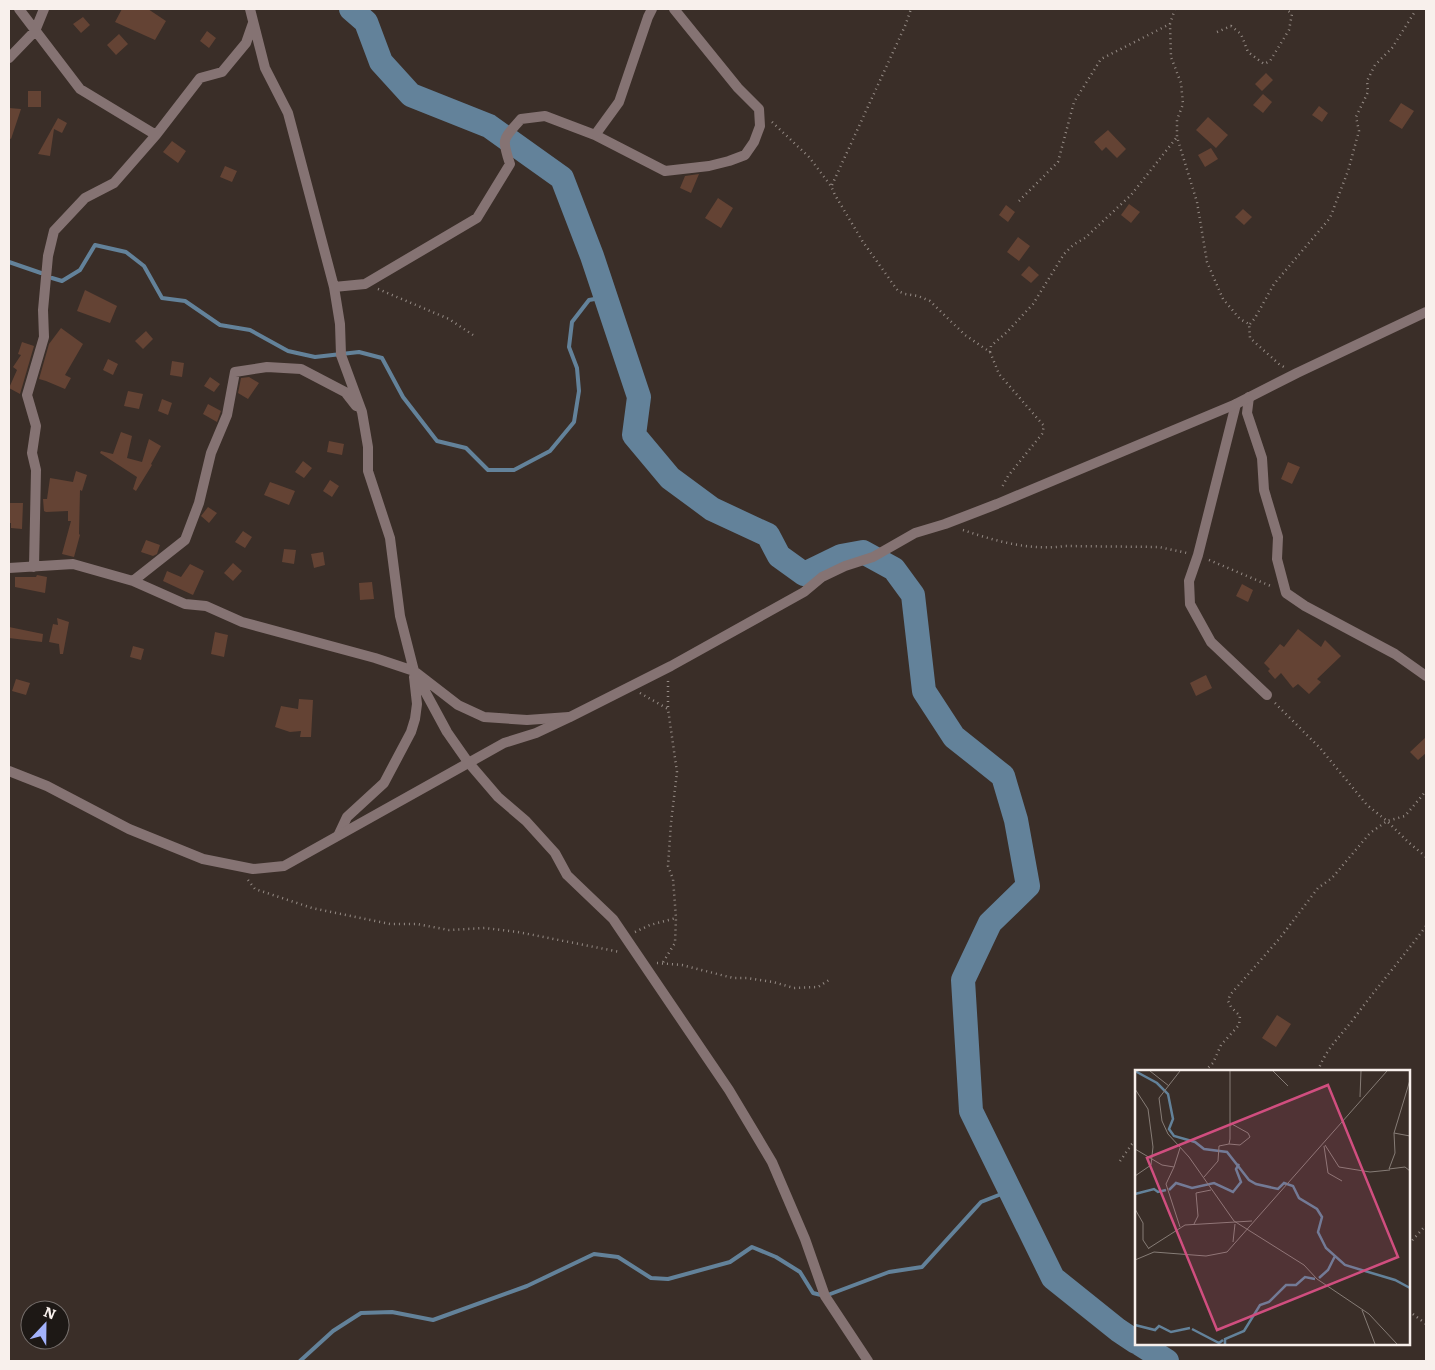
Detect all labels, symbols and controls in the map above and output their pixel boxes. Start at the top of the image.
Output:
inset map [1135,1070,1410,1345]
north arrow [20,1300,70,1350]
text: N [41,1301,60,1324]

